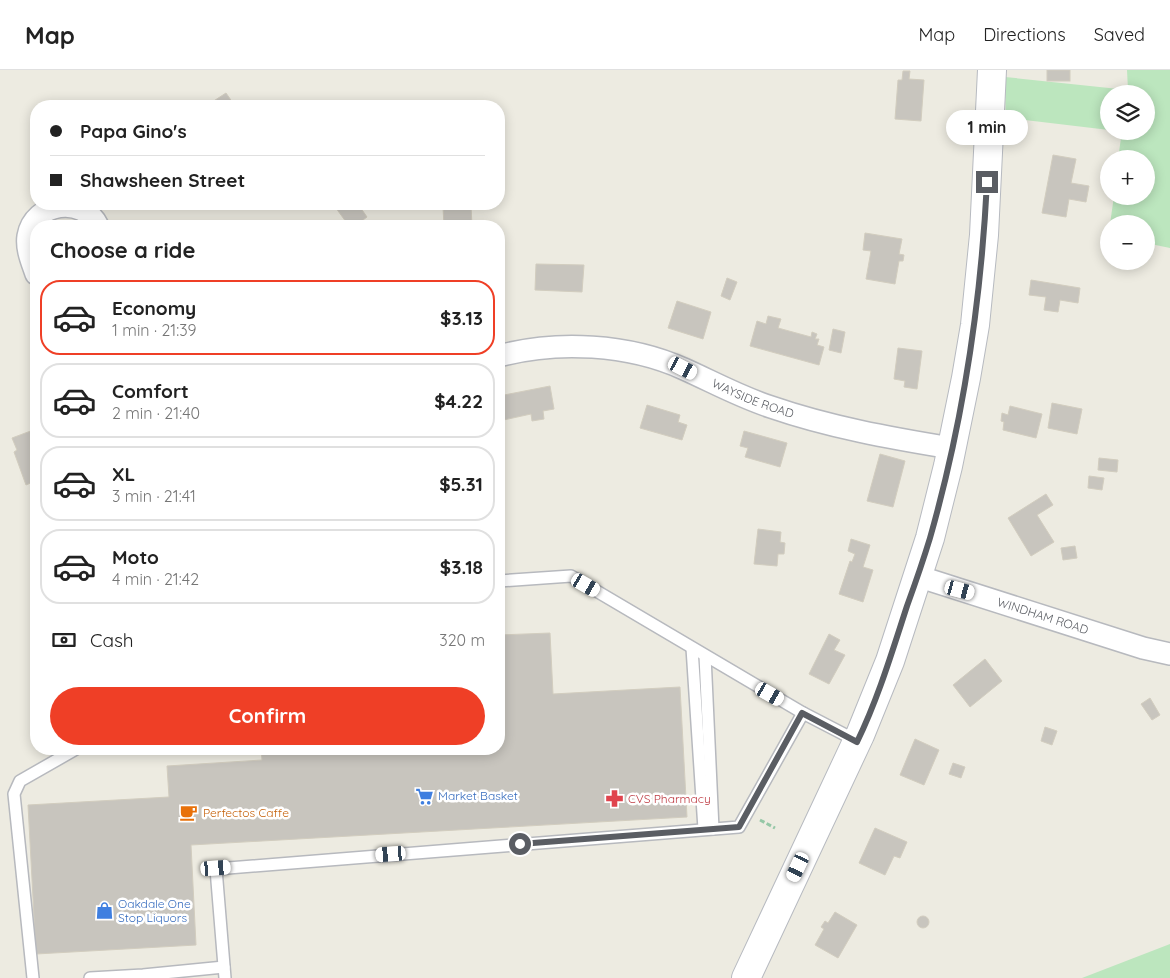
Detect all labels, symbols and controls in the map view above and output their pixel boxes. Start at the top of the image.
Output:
text: Map [25,20,75,50]
text: Map [918,23,955,46]
text: Directions [983,23,1066,46]
text: Saved [1094,23,1145,46]
map controls [1100,85,1155,270]
button: layers [1100,85,1155,140]
callout: 1 min [946,109,1028,144]
text: 1 min [968,117,1006,137]
text: Papa Gino's [80,119,187,143]
button: + [1100,150,1155,205]
text: Shawsheen Street [80,168,245,192]
route end [976,171,998,193]
button: − [1100,215,1155,270]
text: Choose a ride [50,236,195,264]
icon: car [52,295,97,340]
text: Economy [112,296,196,320]
text: $3.13 [440,306,483,330]
text: 1 min · 21:39 [112,320,197,340]
car [666,355,699,381]
street label: WAYSIDE ROAD [710,375,796,421]
icon: car [52,378,97,423]
text: Comfort [112,379,189,403]
text: $4.22 [434,389,483,413]
text: 2 min · 21:40 [112,403,200,423]
icon: car [52,461,97,506]
text: XL [112,462,135,486]
text: $5.31 [439,472,483,496]
text: 3 min · 21:41 [112,486,196,506]
icon: car [52,544,97,589]
text: Moto [112,545,159,569]
text: $3.18 [440,555,483,579]
text: 4 min · 21:42 [112,569,199,589]
car [569,571,602,599]
car [943,579,976,601]
street label: WINDHAM ROAD [995,594,1091,637]
icon: cash [50,626,78,654]
text: Cash [90,628,134,652]
text: 320 m [439,630,485,650]
car [753,680,786,708]
button: Confirm [50,687,485,745]
supermarket icon: Market Basket [414,786,434,806]
place label: Market Basket [438,788,518,803]
pharmacy icon: CVS Pharmacy [604,789,624,809]
place label: CVS Pharmacy [628,791,711,806]
cafe icon: Perfectos Caffe [179,803,199,823]
place label: Perfectos Caffe [203,805,289,820]
route start [509,833,531,855]
car [375,845,406,863]
car [784,850,811,884]
car [200,859,231,877]
place label: Oakdale One Stop Liquors [118,896,191,925]
shop icon: Oakdale One Stop Liquors [94,901,114,921]

